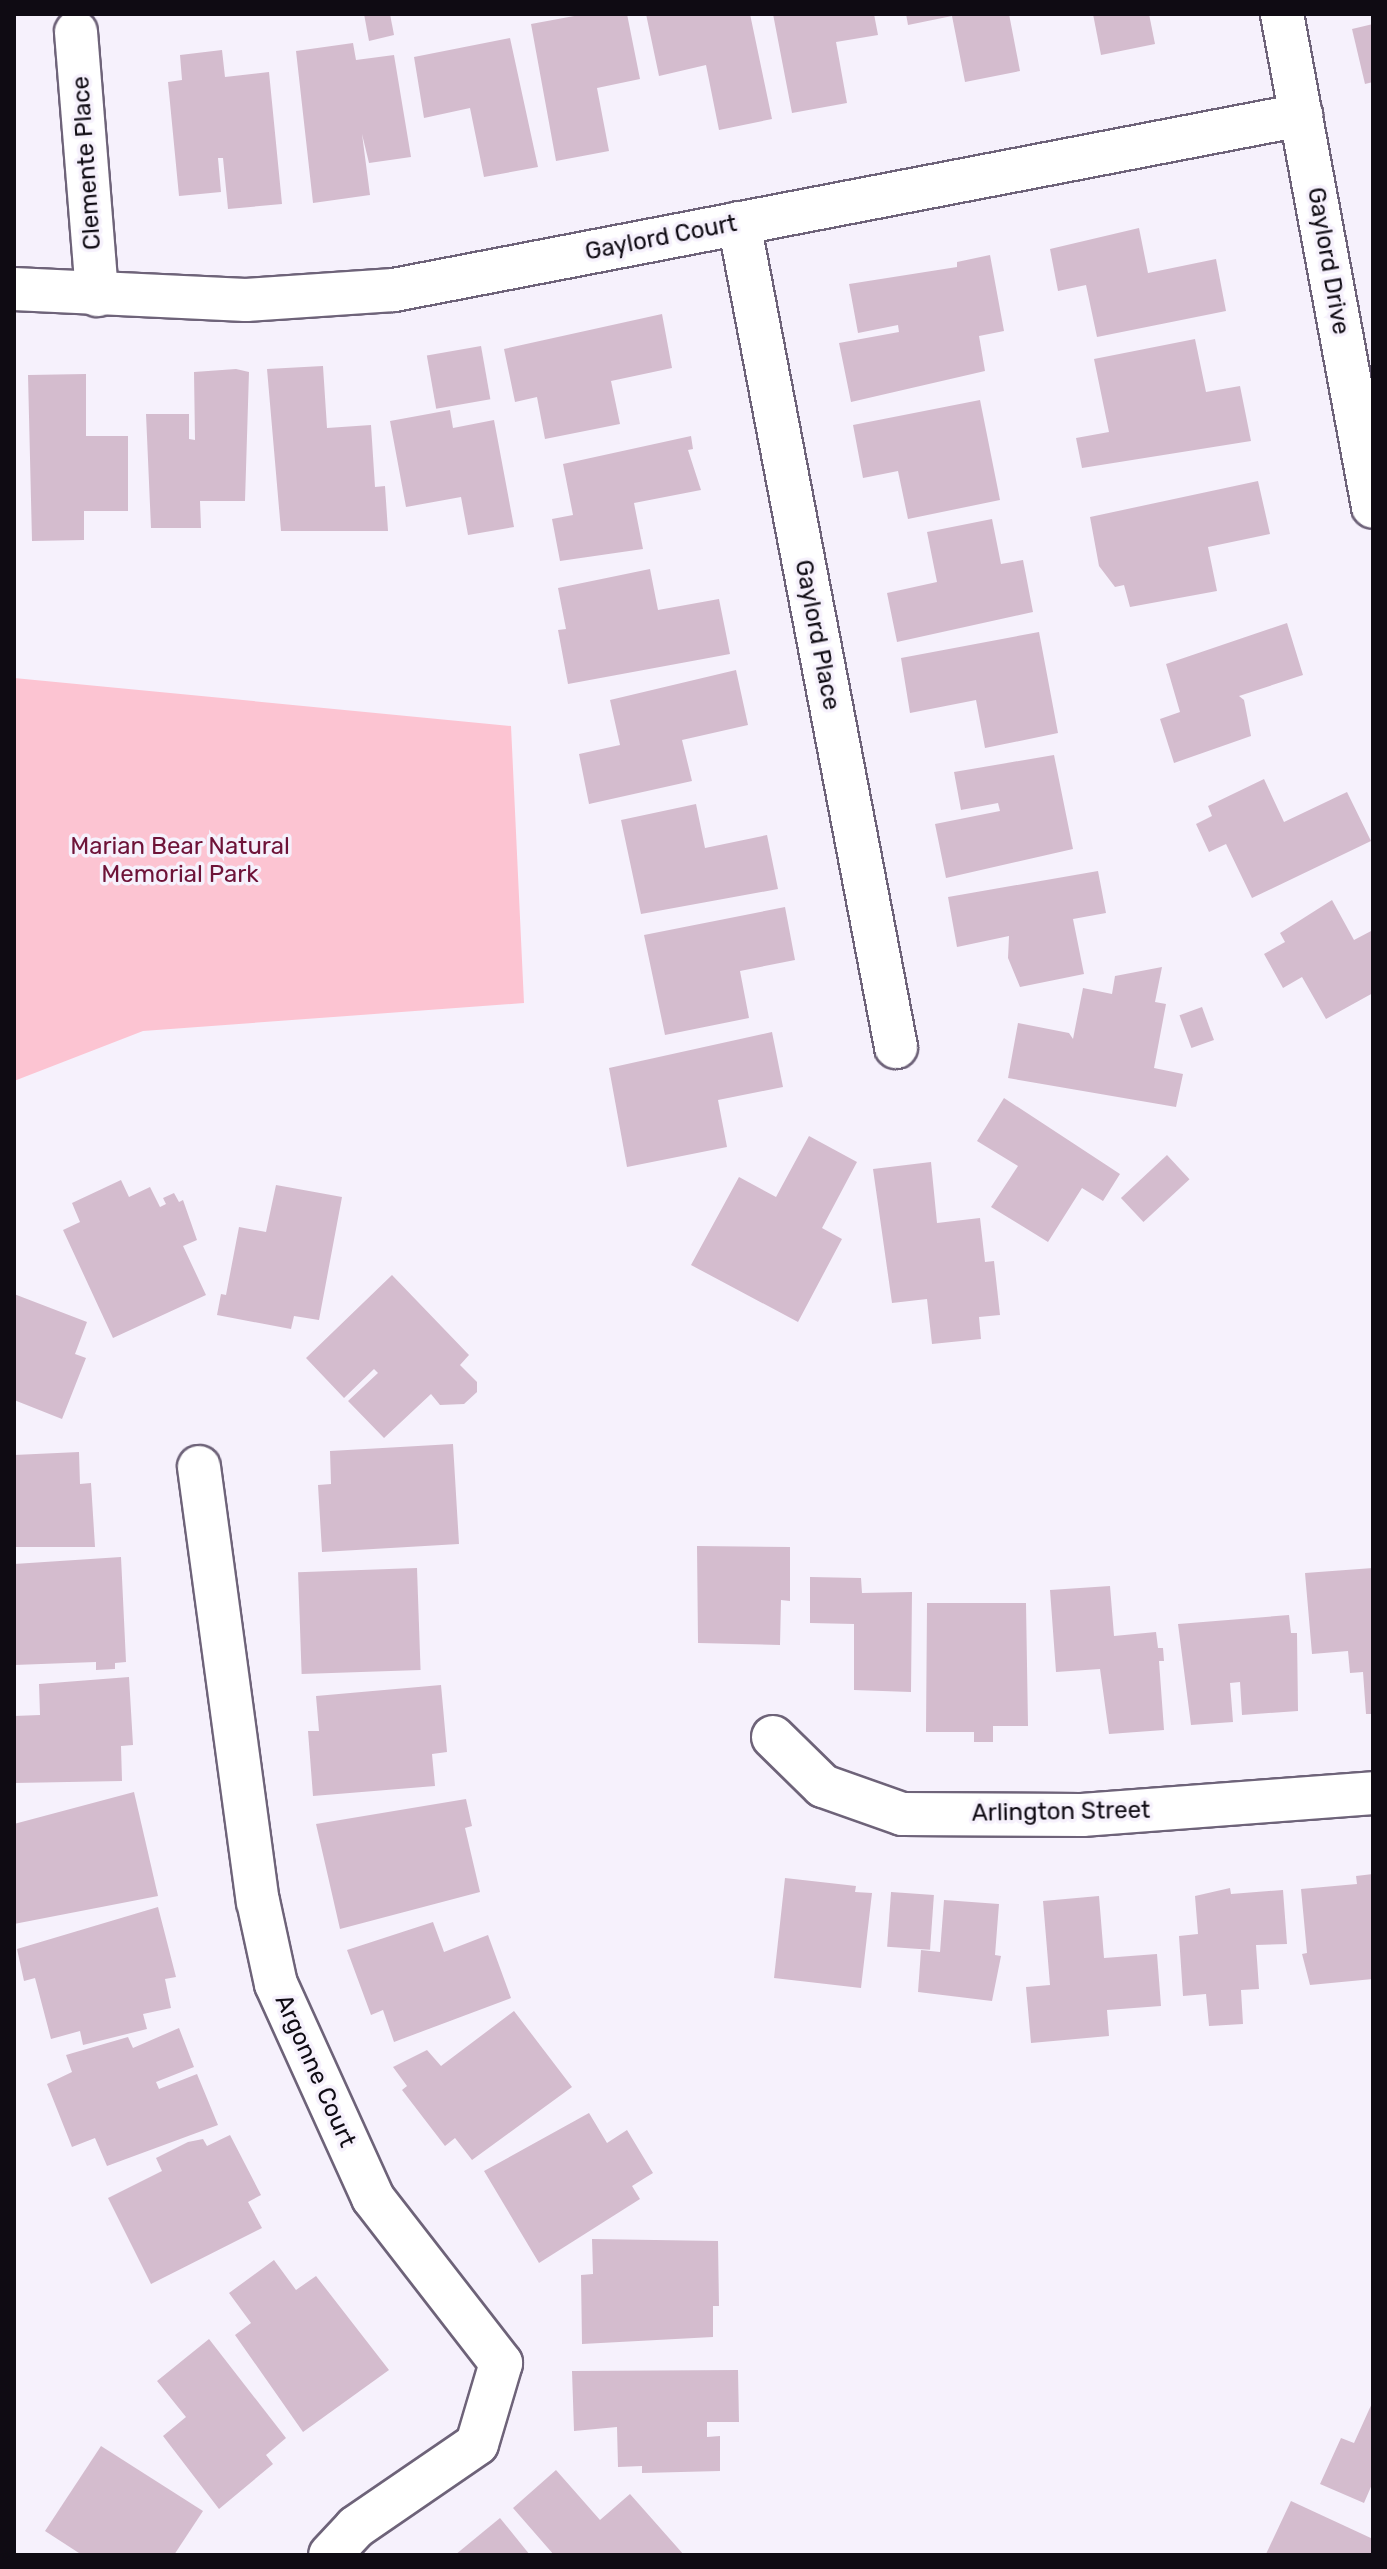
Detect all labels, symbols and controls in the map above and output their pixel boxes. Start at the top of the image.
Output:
street label: Clemente Place [67,75,107,251]
street label: Gaylord Drive [1301,185,1355,337]
street label: Gaylord Court [583,209,739,267]
street label: Gaylord Place [788,557,846,713]
park label: Marian Bear Natural Memorial Park [70,833,290,889]
street label: Arlington Street [971,1796,1151,1828]
street label: Argonne Court [268,1990,362,2152]

